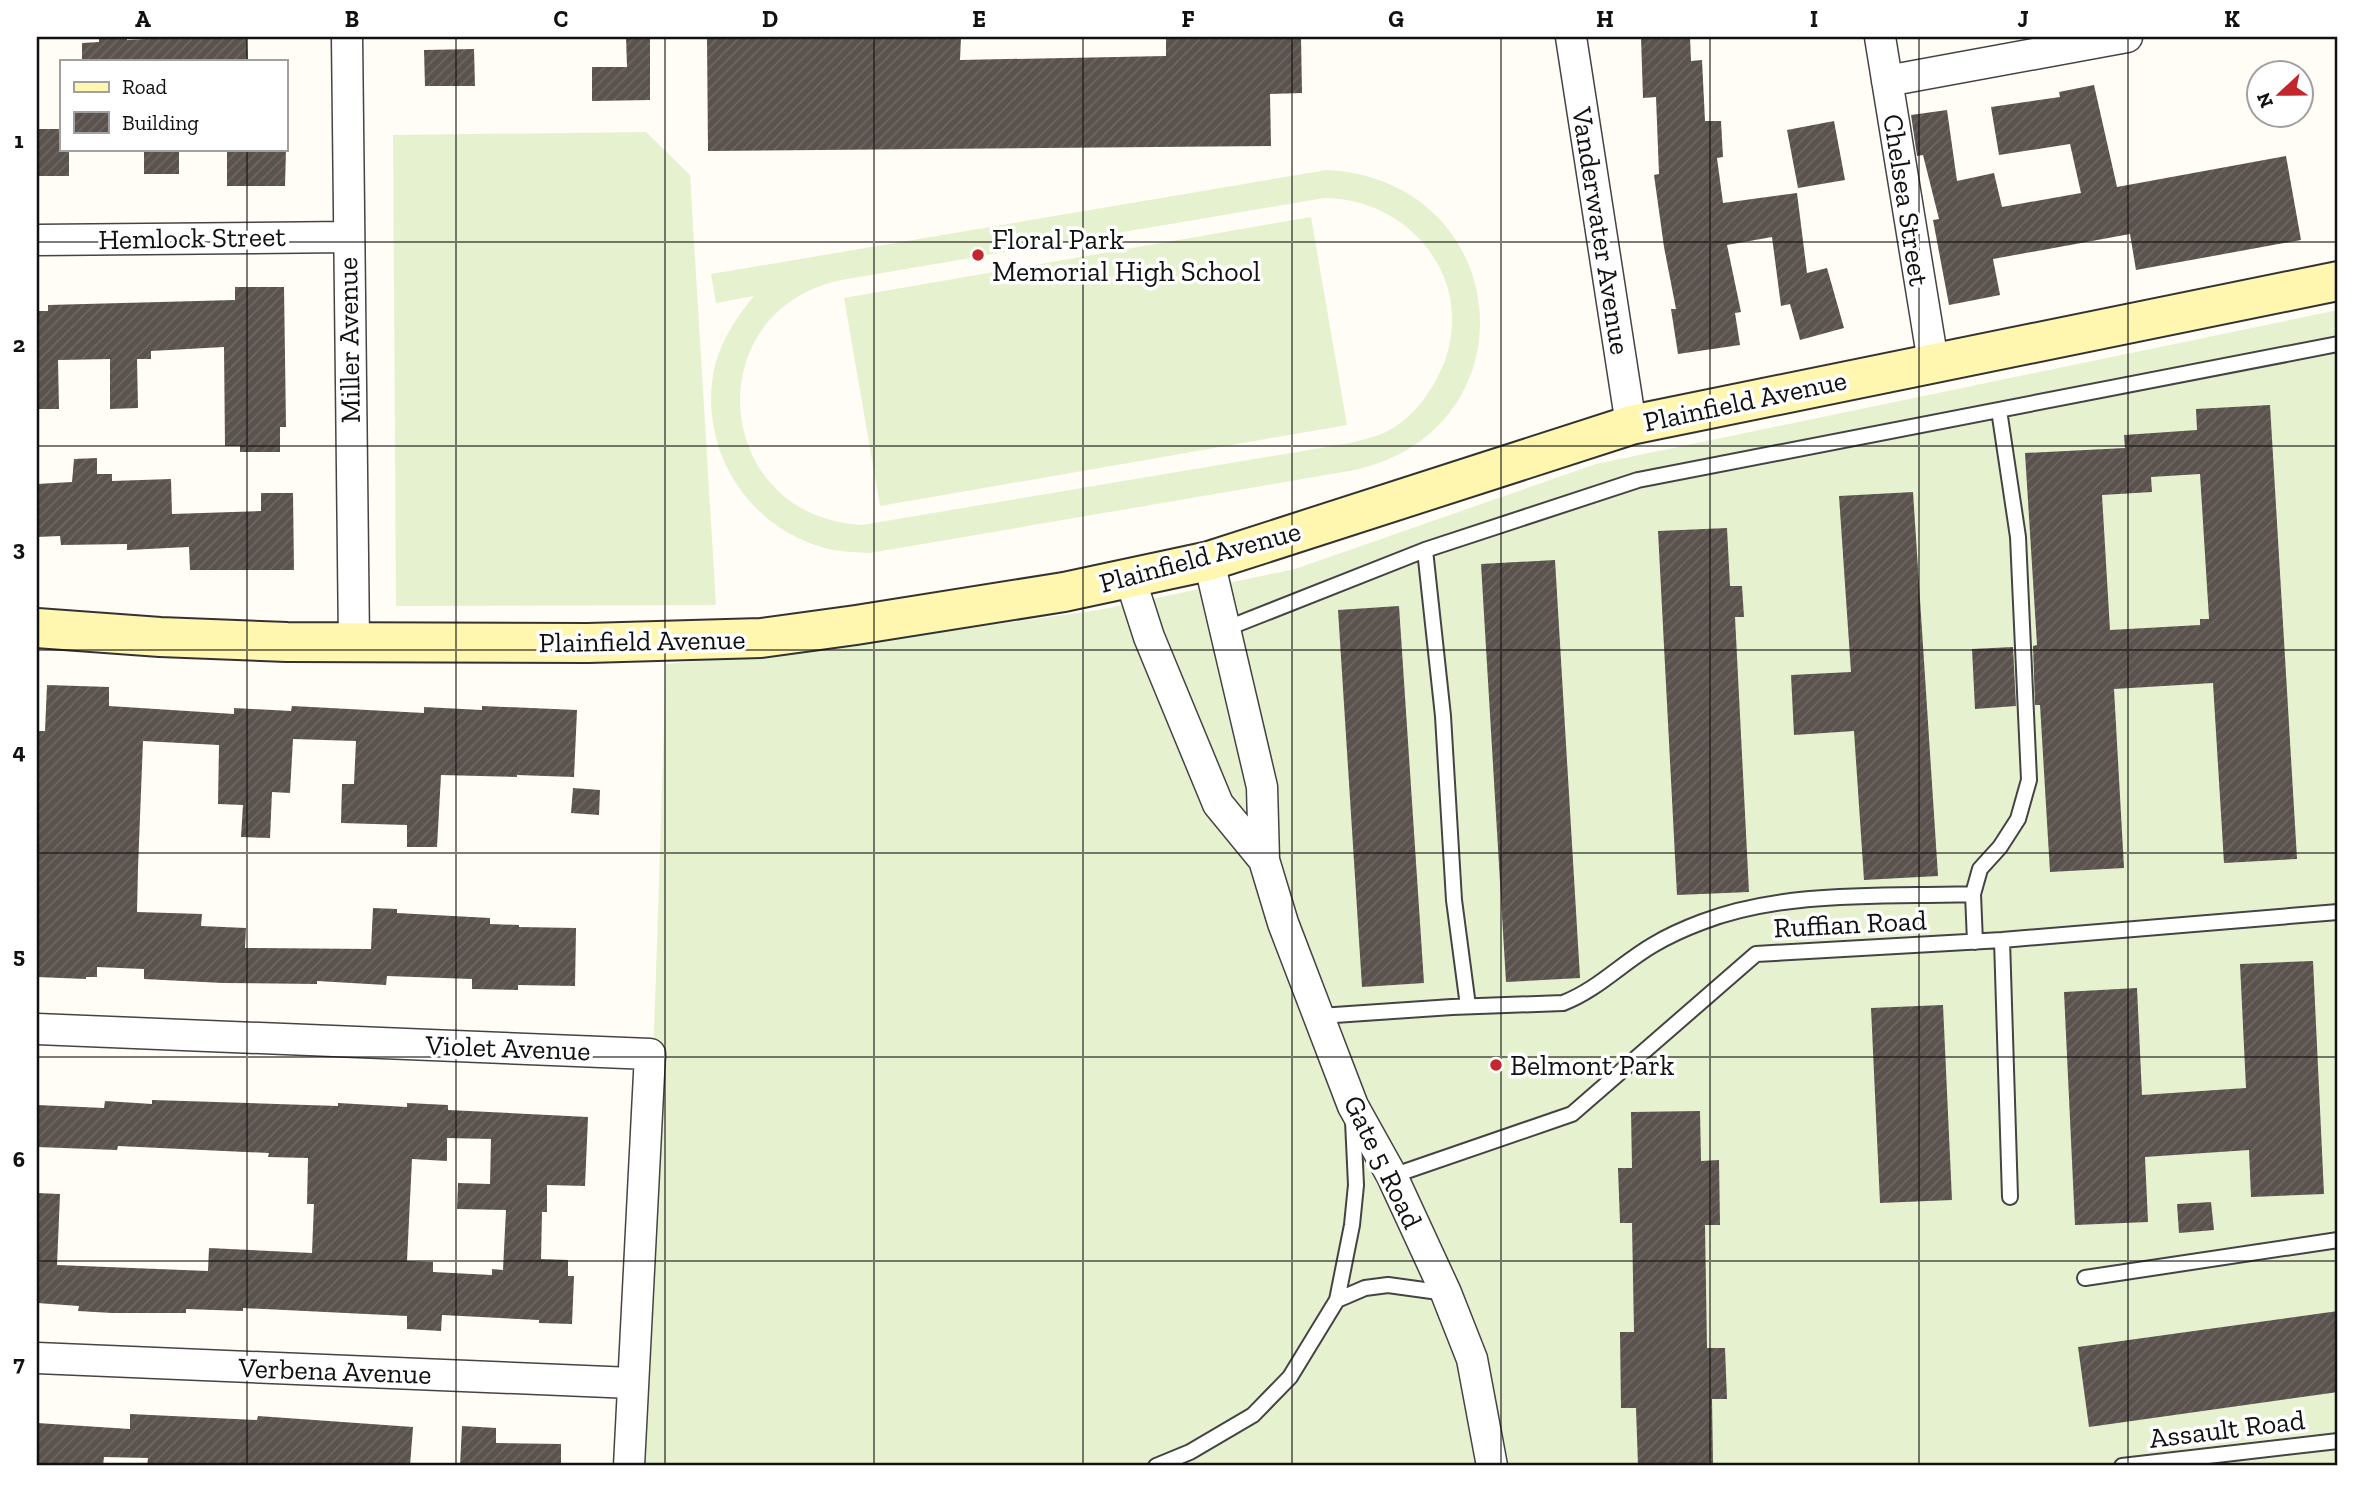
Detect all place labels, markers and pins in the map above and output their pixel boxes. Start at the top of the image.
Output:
place label: Floral Park Memorial High School [992,223,1260,288]
marker: Floral Park Memorial High School [970,247,986,263]
place label: Belmont Park [1510,1049,1675,1082]
marker: Belmont Park [1488,1057,1504,1073]

